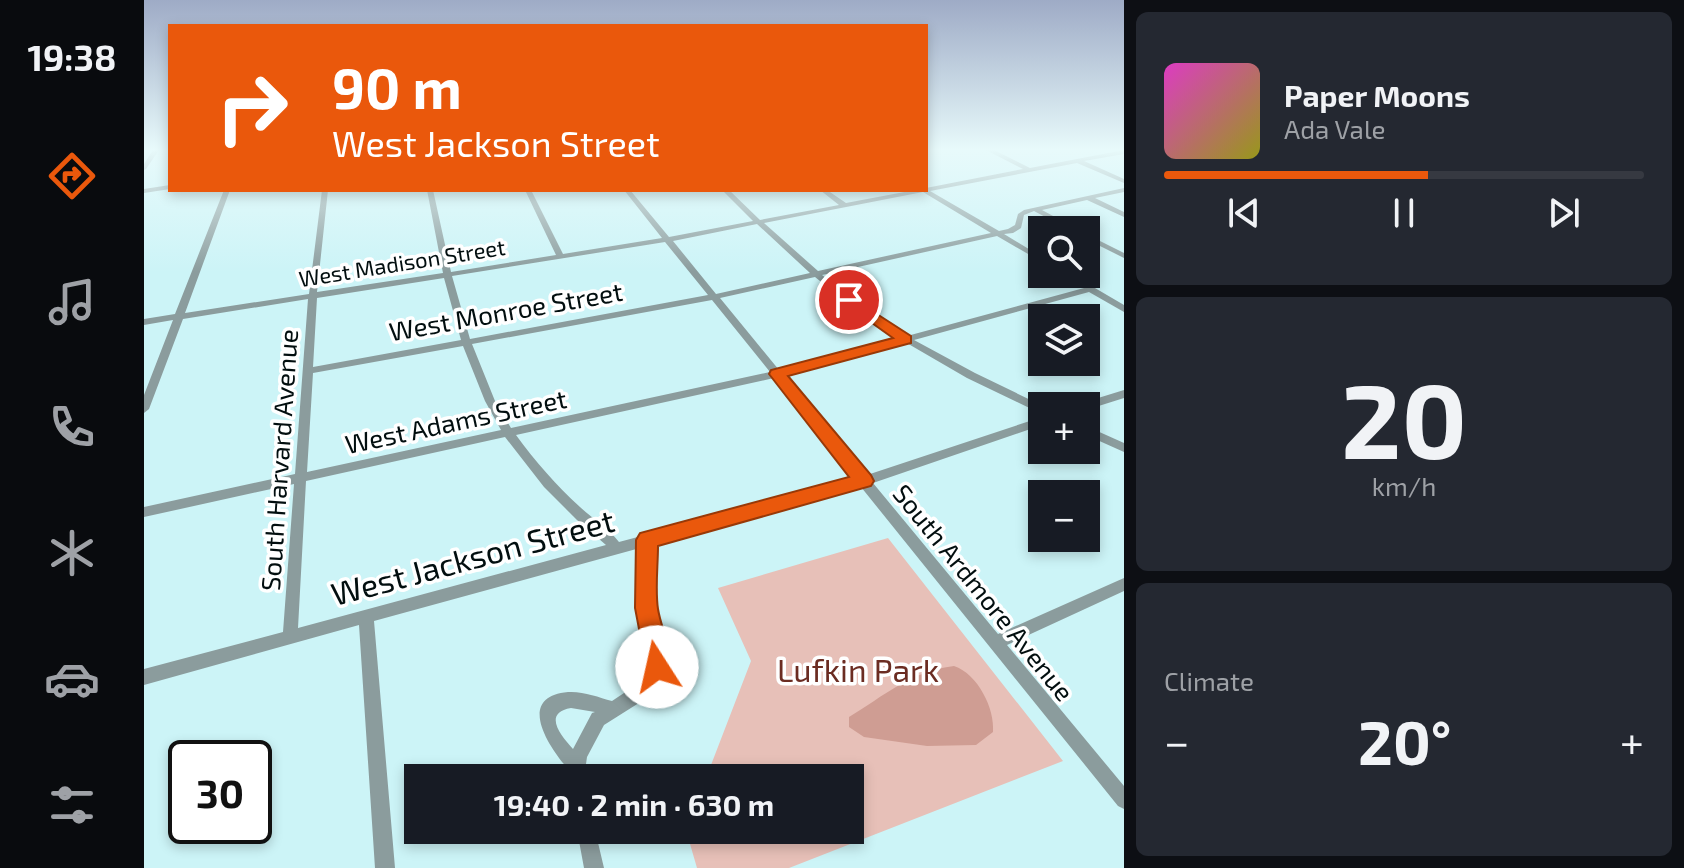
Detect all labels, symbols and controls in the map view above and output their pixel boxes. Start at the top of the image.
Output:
text: 19:38 [28,35,116,78]
text: 90 m [332,53,462,120]
icon: right [200,56,304,160]
text: Paper Moons [1284,77,1470,113]
text: Ada Vale [1284,113,1386,144]
text: West Jackson Street [332,121,660,164]
icon: directions [44,148,100,204]
icon: previous [1222,191,1266,235]
icon: pause [1382,191,1426,235]
icon: next [1542,191,1586,235]
map controls [1028,216,1100,552]
button: search [1028,216,1100,288]
street label: West Madison Street [297,233,507,291]
pin [815,266,883,334]
icon: music [44,274,100,330]
street label: West Monroe Street [387,275,625,346]
icon: arrive [827,278,871,322]
button: layers [1028,304,1100,376]
street label: South Harvard Avenue [254,328,303,592]
text: 20 [1341,355,1467,480]
street label: West Adams Street [342,382,569,459]
button: + [1028,392,1100,464]
icon: phone [44,399,100,455]
text: km/h [1372,470,1436,501]
street label: South Ardmore Avenue [887,478,1081,707]
button: − [1028,480,1100,552]
street label: West Jackson Street [327,500,618,612]
icon: climate [44,525,100,581]
position arrow [615,625,699,709]
park label: Lufkin Park [777,650,939,688]
icon: car [44,651,100,707]
text: Climate [1164,665,1254,696]
text: 20° [1358,705,1451,777]
text: − [1164,714,1190,767]
text: + [1620,714,1644,767]
speed limit sign: 30 [168,740,272,844]
icon: filters [44,777,100,833]
text: 19:40 · 2 min · 630 m [494,786,774,822]

